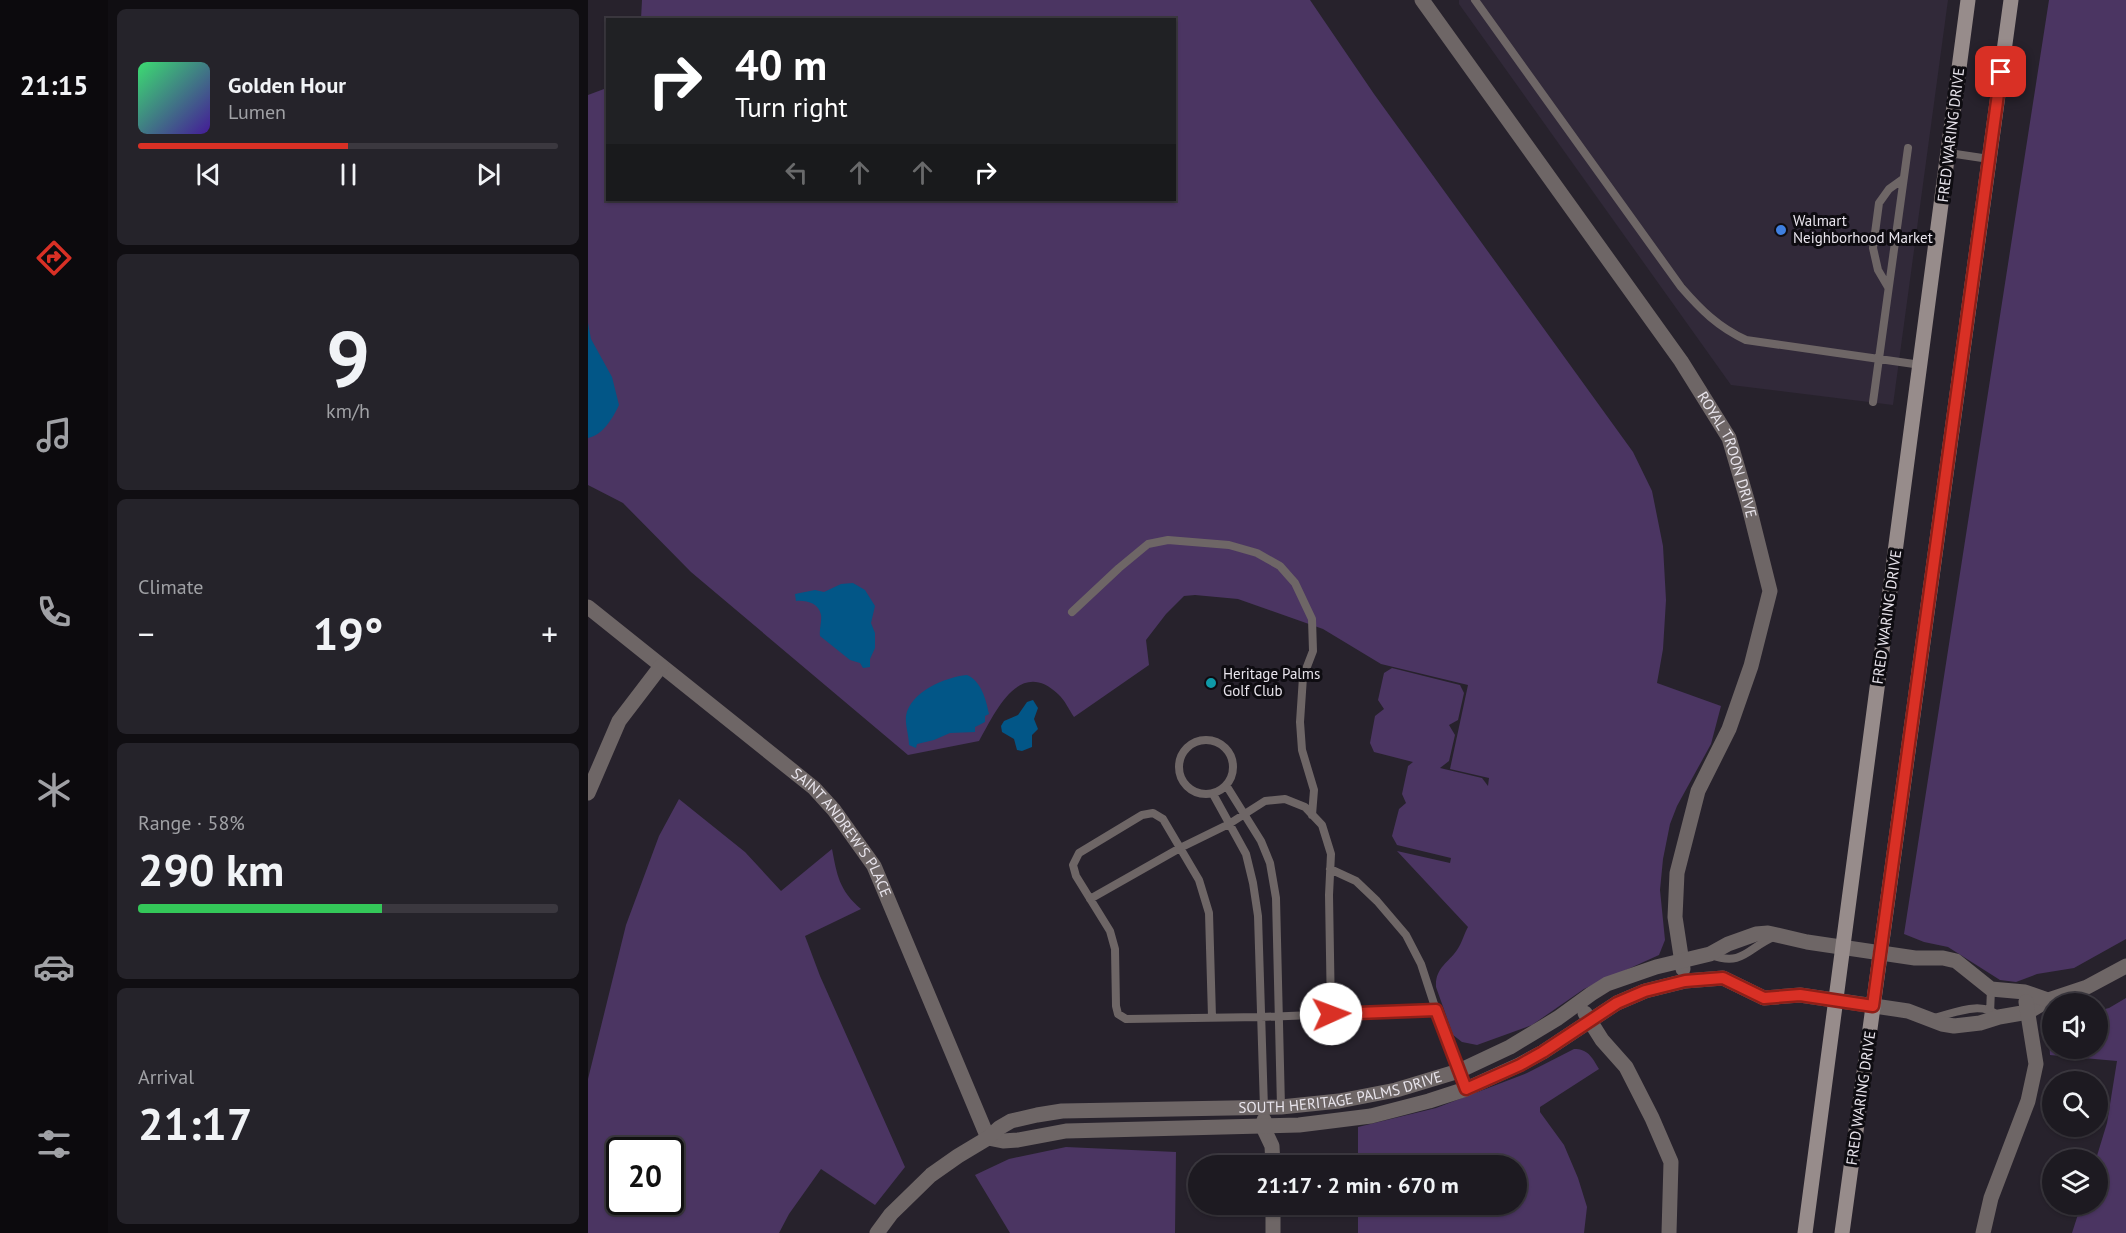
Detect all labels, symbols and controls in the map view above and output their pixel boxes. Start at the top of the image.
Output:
text: 40 m [735,37,827,92]
icon: right [636,42,714,120]
pin [1975,46,2026,97]
icon: arrive [1984,55,2017,88]
street label: FRED WARING DRIVE [1933,67,1968,203]
text: 21:15 [20,68,88,102]
text: Golden Hour [228,71,346,99]
text: Turn right [735,90,848,124]
text: Lumen [228,99,286,125]
icon: left [780,156,813,189]
icon: ahead [843,156,876,189]
icon: ahead [906,156,939,189]
icon: right [969,156,1002,189]
icon: previous [192,158,225,191]
icon: pause [332,158,365,191]
icon: next [472,158,505,191]
place label: Walmart Neighborhood Market [1793,211,1933,247]
marker: Walmart Neighborhood Market [1774,223,1788,237]
icon: directions [33,237,75,279]
text: 9 [326,308,370,409]
street label: ROYAL TROON DRIVE [1693,388,1761,520]
text: km/h [326,398,370,424]
icon: music [33,414,75,456]
street label: FRED WARING DRIVE [1868,549,1905,685]
text: Climate [138,574,204,600]
icon: phone [33,591,75,633]
text: 19° [313,604,383,662]
text: − [138,612,155,655]
text: + [541,612,558,655]
place label: Heritage Palms Golf Club [1223,664,1320,700]
marker: Heritage Palms Golf Club [1204,676,1218,690]
street label: SAINT ANDREW'S PLACE [788,764,896,900]
icon: climate [33,769,75,811]
text: Range · 58% [138,810,245,836]
text: 290 km [138,840,284,898]
icon: car [33,946,75,988]
position arrow [1299,982,1363,1046]
map controls [2042,993,2108,1215]
button: sound [2042,993,2108,1059]
street label: FRED WARING DRIVE [1842,1030,1879,1166]
text: Arrival [138,1064,194,1090]
street label: SOUTH HERITAGE PALMS DRIVE [1238,1067,1444,1117]
button: search [2042,1071,2108,1137]
text: 21:17 [138,1094,252,1152]
icon: filters [33,1123,75,1165]
speed limit sign: 20 [606,1137,684,1215]
button: layers [2042,1149,2108,1215]
text: 21:17 · 2 min · 670 m [1256,1171,1459,1199]

